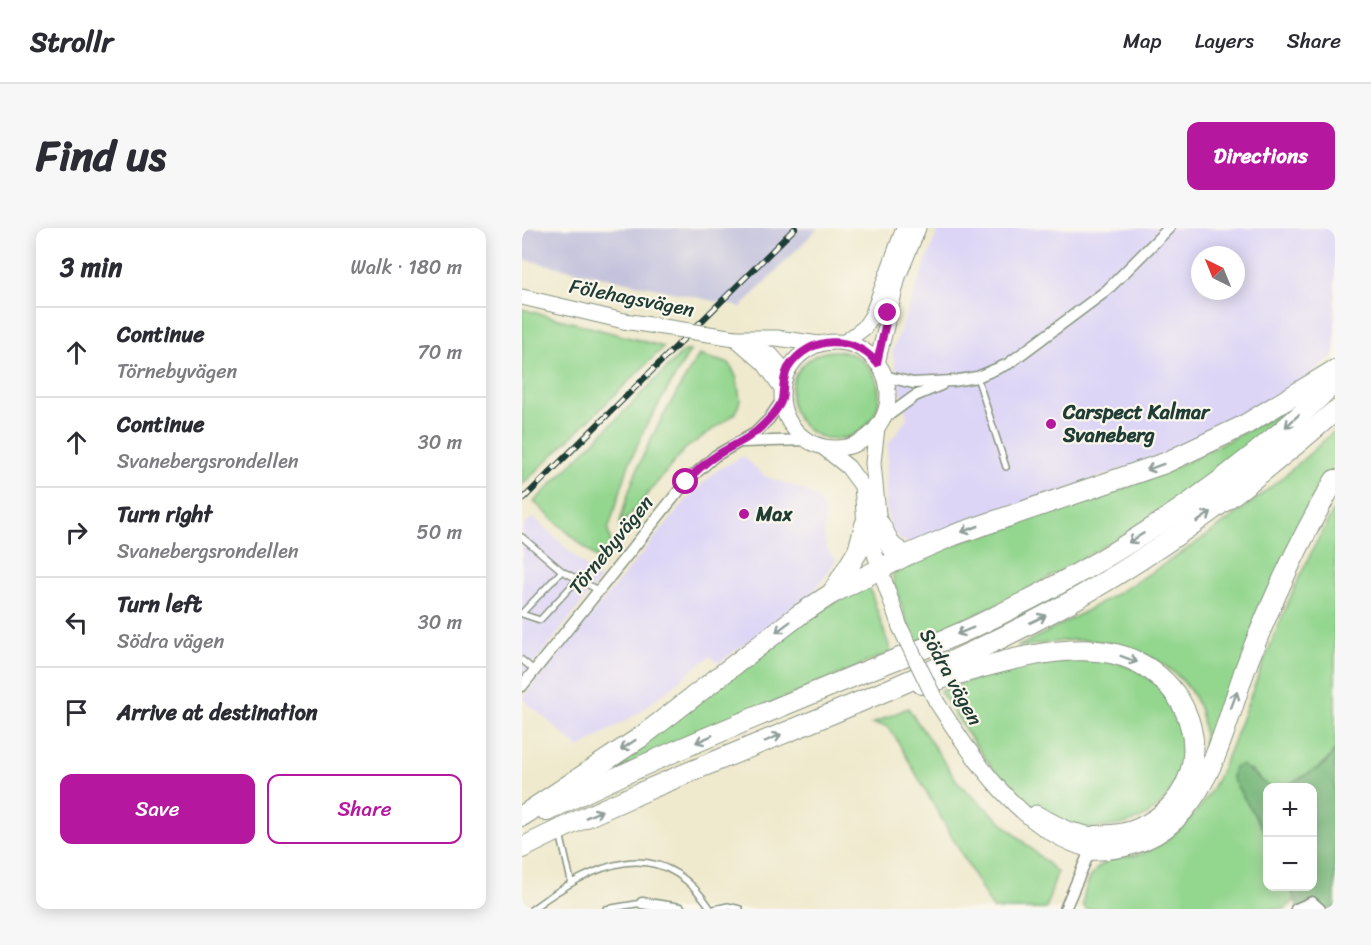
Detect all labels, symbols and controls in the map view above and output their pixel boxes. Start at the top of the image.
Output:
text: Strollr [30,17,113,66]
text: Map [1123,22,1162,60]
text: Layers [1195,22,1254,60]
text: Share [1287,22,1341,60]
text: Find us [36,119,166,193]
button: Directions [1187,122,1335,190]
text: 3 min [60,244,122,290]
north arrow [1191,246,1245,300]
text: Walk · 180 m [351,250,462,285]
street label: Fölehagsvägen [566,269,698,327]
route end [874,299,900,325]
text: Continue [117,315,205,354]
text: 70 m [417,335,462,370]
icon: ahead [60,336,93,369]
text: Törnebyvägen [117,354,237,389]
place label: Carspect Kalmar Svaneberg [1062,395,1211,453]
text: Continue [117,405,205,444]
one-way arrow [1285,414,1300,428]
marker: Carspect Kalmar Svaneberg [1044,417,1058,431]
text: 30 m [418,425,462,460]
icon: ahead [60,426,93,459]
text: Svanebergsrondellen [117,444,299,479]
one-way arrow [1146,462,1164,473]
route start [672,468,698,494]
street label: Törnebyvägen [560,487,663,603]
text: Turn right [117,495,212,534]
place label: Max [755,497,793,532]
marker: Max [737,507,751,521]
one-way arrow [1195,511,1211,523]
text: 50 m [417,515,462,550]
icon: right [60,516,93,549]
one-way arrow [961,524,979,535]
one-way arrow [1128,533,1145,545]
text: Svanebergsrondellen [117,534,299,569]
text: Turn left [117,585,202,624]
text: 30 m [418,605,462,640]
icon: left [60,606,93,639]
one-way arrow [1028,613,1046,625]
one-way arrow [776,621,792,633]
street label: Södra vägen [910,622,992,733]
text: Södra vägen [117,624,224,659]
one-way arrow [956,626,974,637]
one-way arrow [1119,654,1138,665]
one-way arrow [1229,691,1240,710]
text: Arrive at destination [117,693,318,732]
icon: arrive [60,696,93,729]
one-way arrow [764,732,782,743]
one-way arrow [696,734,714,745]
one-way arrow [620,739,637,751]
button: Save [60,774,255,844]
button: Share [267,774,462,844]
map controls [1263,783,1317,891]
button: + [1263,783,1317,837]
one-way arrow [584,807,602,819]
button: − [1263,837,1317,891]

